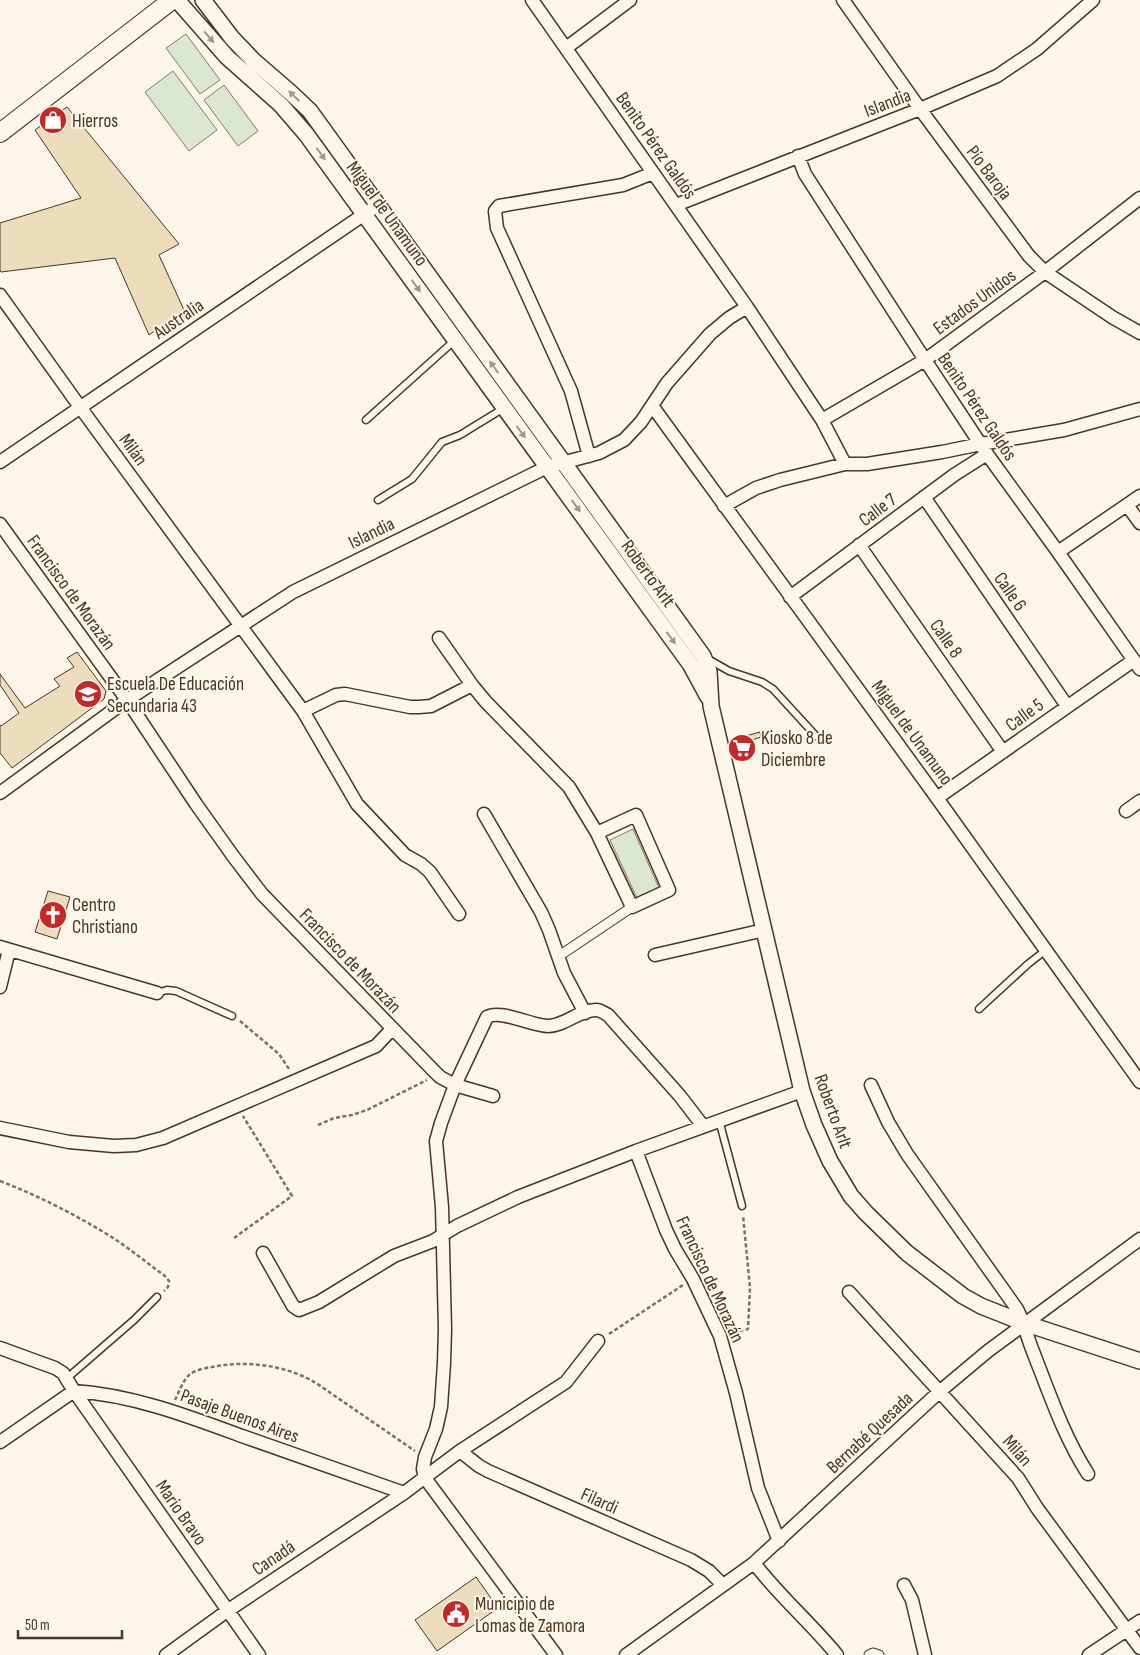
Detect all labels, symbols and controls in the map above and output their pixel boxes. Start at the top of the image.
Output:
one-way arrow [203,31,215,43]
street label: Islandia [861,84,914,123]
street label: Benito Pérez Galdós [610,88,701,204]
one-way arrow [288,90,300,102]
shop icon: Hierros [38,105,68,135]
place label: Hierros [72,110,118,133]
street label: Pío Baroja [961,141,1017,205]
one-way arrow [315,147,326,160]
street label: Miguel de Unamuno [341,157,433,271]
street label: Estados Unidos [929,264,1021,340]
one-way arrow [411,279,421,293]
street label: Australia [148,294,208,345]
street label: Benito Pérez Galdós [932,348,1021,465]
one-way arrow [489,360,499,374]
one-way arrow [516,425,527,438]
street label: Milán [114,429,152,470]
street label: Calle 7 [854,488,902,532]
one-way arrow [570,499,581,512]
street label: Islandia [345,512,398,554]
street label: Francisco de Morazán [21,531,120,655]
street label: Roberto Arlt [616,536,680,612]
street label: Calle 6 [988,568,1031,616]
street label: Calle 8 [924,615,967,663]
one-way arrow [666,631,676,645]
place label: Escuela De Educación Secundaria 43 [107,673,244,718]
street label: Miguel de Unamuno [866,676,958,790]
school or university icon: Escuela De Educación Secundaria 43 [73,679,103,709]
street label: Calle 5 [1001,694,1048,737]
place label: Kiosko 8 de Diciembre [761,727,833,772]
supermarket icon: Kiosko 8 de Diciembre [727,733,757,763]
place label: Centro Christiano [72,894,138,939]
church icon: Centro Christiano [38,900,68,930]
street label: Francisco de Morazán [294,904,406,1018]
street label: Roberto Arlt [809,1071,857,1152]
street label: Francisco de Morazán [670,1213,749,1346]
street label: Pasaje Buenos Aires [177,1384,302,1449]
street label: Bernabé Quesada [822,1387,918,1479]
street label: Milán [997,1431,1037,1471]
street label: Mario Bravo [150,1476,212,1550]
street label: Filardi [577,1483,622,1520]
street label: Canadá [248,1536,300,1581]
place label: Municipio de Lomas de Zamora [475,1593,585,1638]
public building icon: Municipio de Lomas de Zamora [441,1599,471,1629]
scale bar [18,1608,121,1640]
text: 50 m [25,1616,50,1635]

